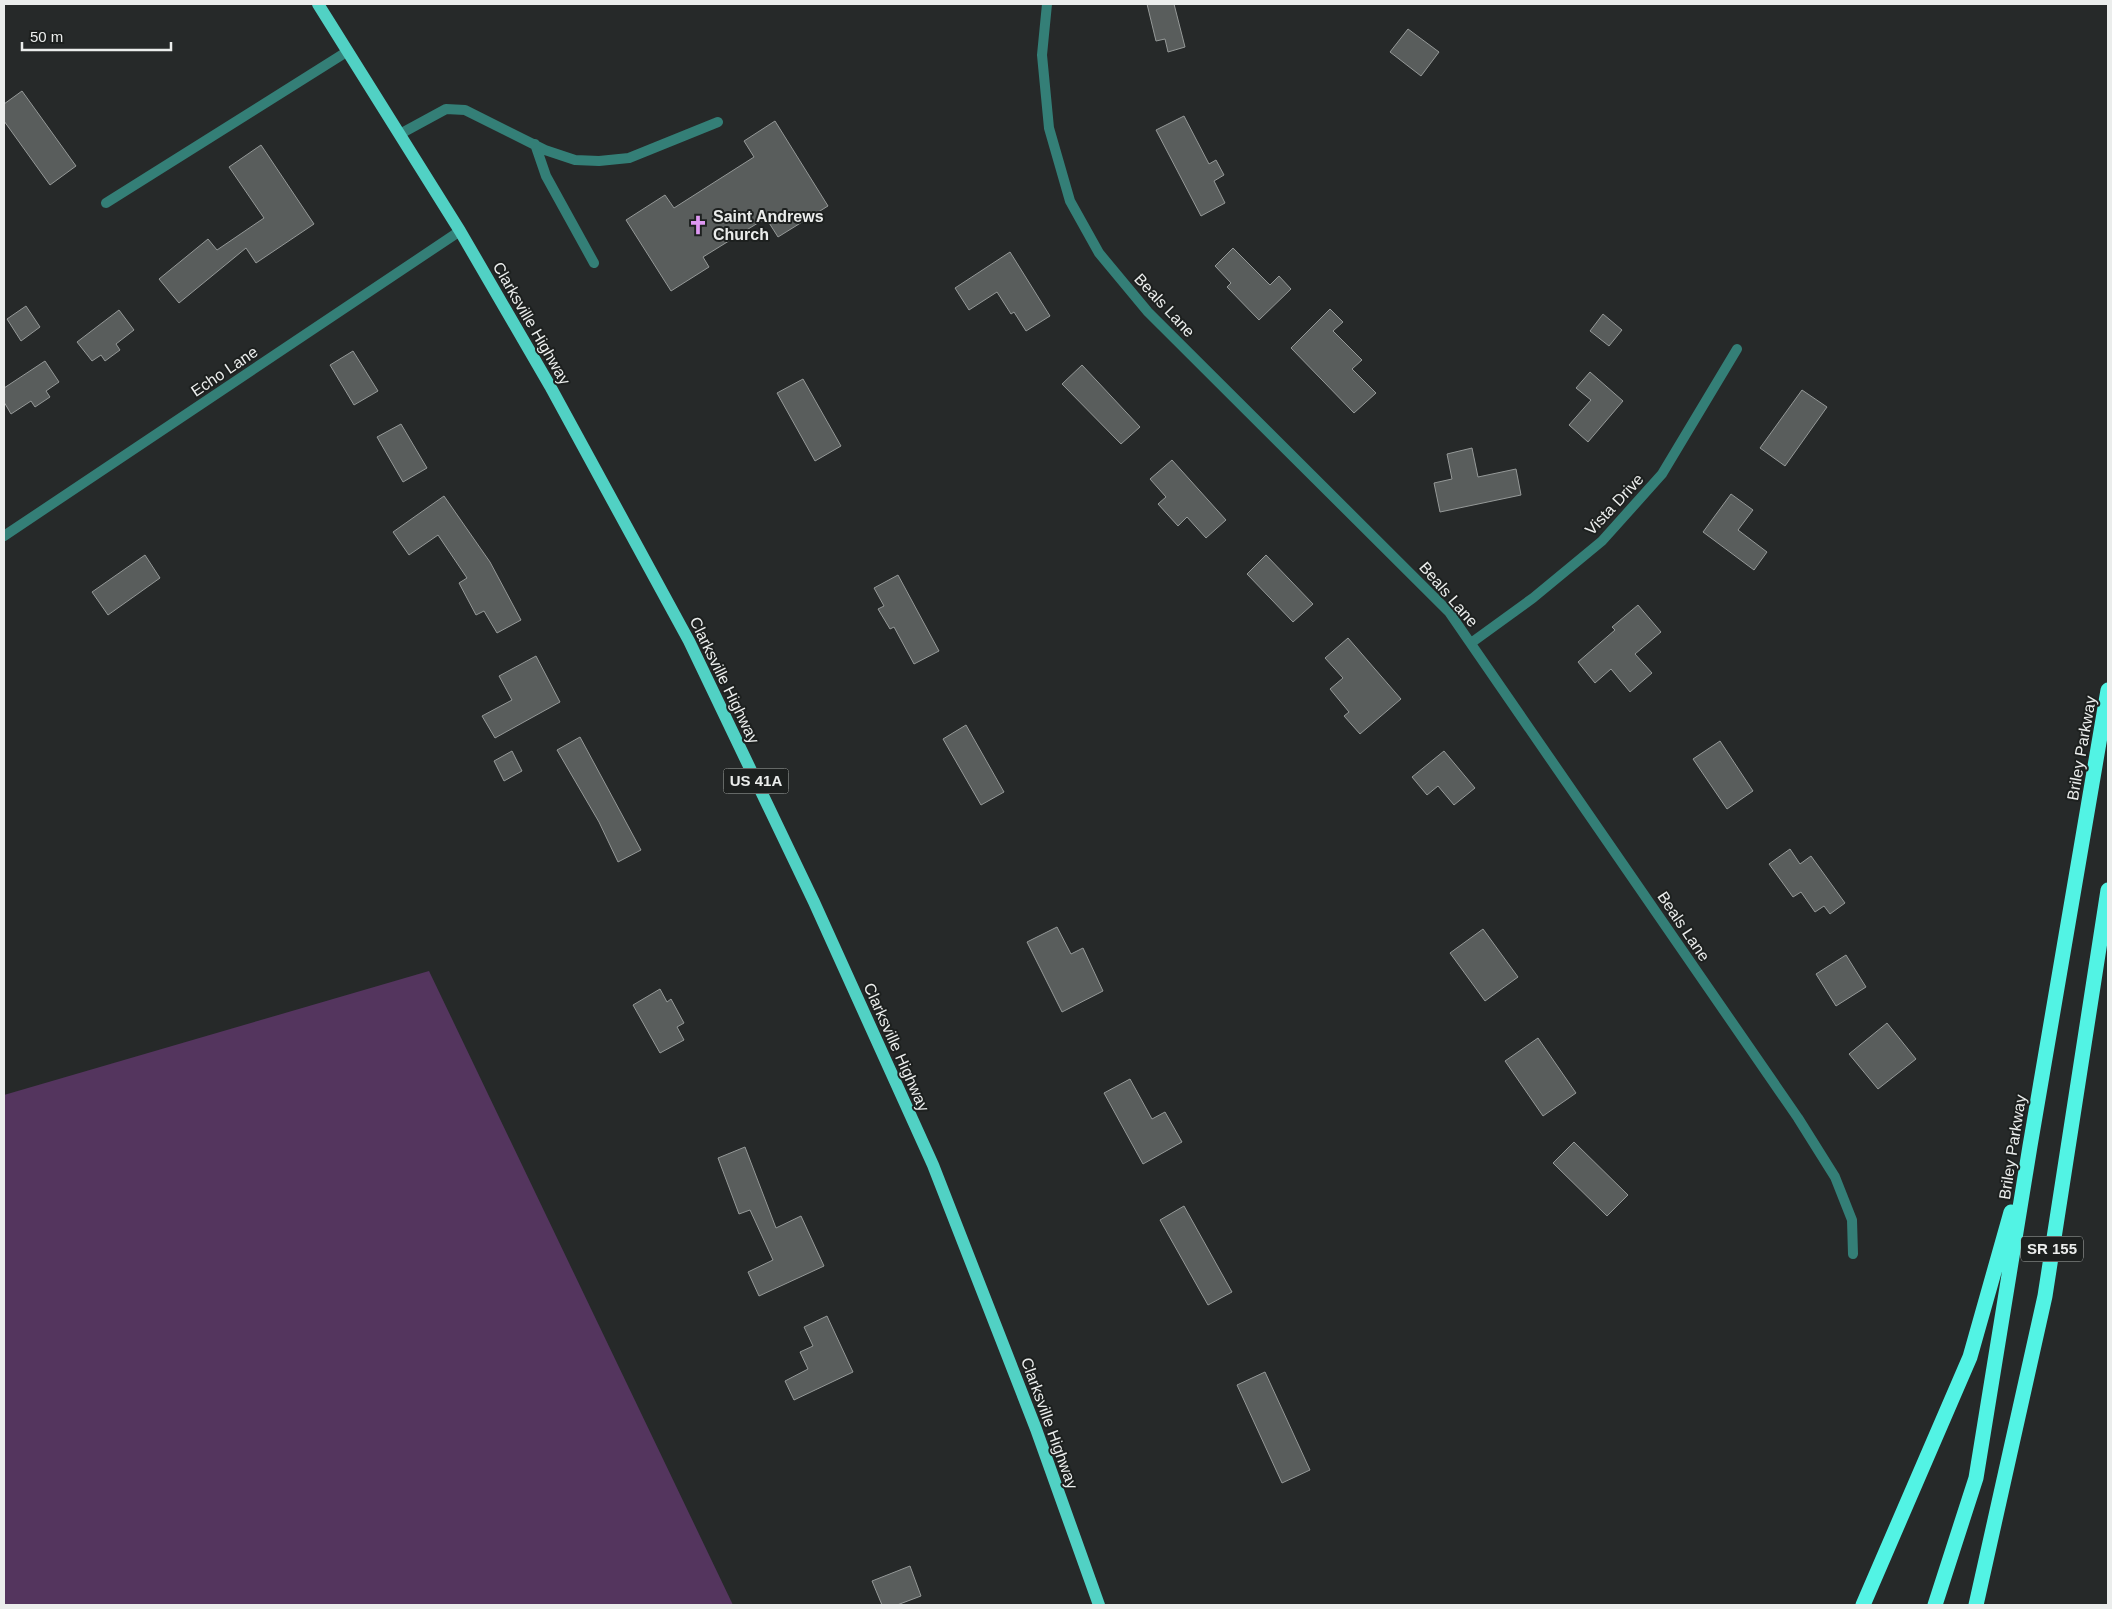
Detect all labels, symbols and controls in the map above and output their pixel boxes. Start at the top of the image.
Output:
scale bar [22,20,171,52]
text: 50 m [30,28,63,45]
place label: Saint Andrews Church [713,208,824,243]
church icon: Saint Andrews Church [687,214,709,236]
street label: Clarksville Highway [490,259,574,388]
street label: Beals Lane [1131,270,1198,340]
street label: Echo Lane [188,343,261,400]
street label: Vista Drive [1582,470,1647,538]
street label: Beals Lane [1416,559,1481,630]
street label: Clarksville Highway [687,614,763,746]
street label: Briley Parkway [2064,695,2099,802]
road number: US 41A [724,768,788,794]
street label: Beals Lane [1654,888,1713,964]
street label: Clarksville Highway [861,980,933,1114]
street label: Briley Parkway [1996,1093,2029,1201]
road number: SR 155 [2021,1236,2083,1262]
street label: Clarksville Highway [1018,1355,1081,1491]

